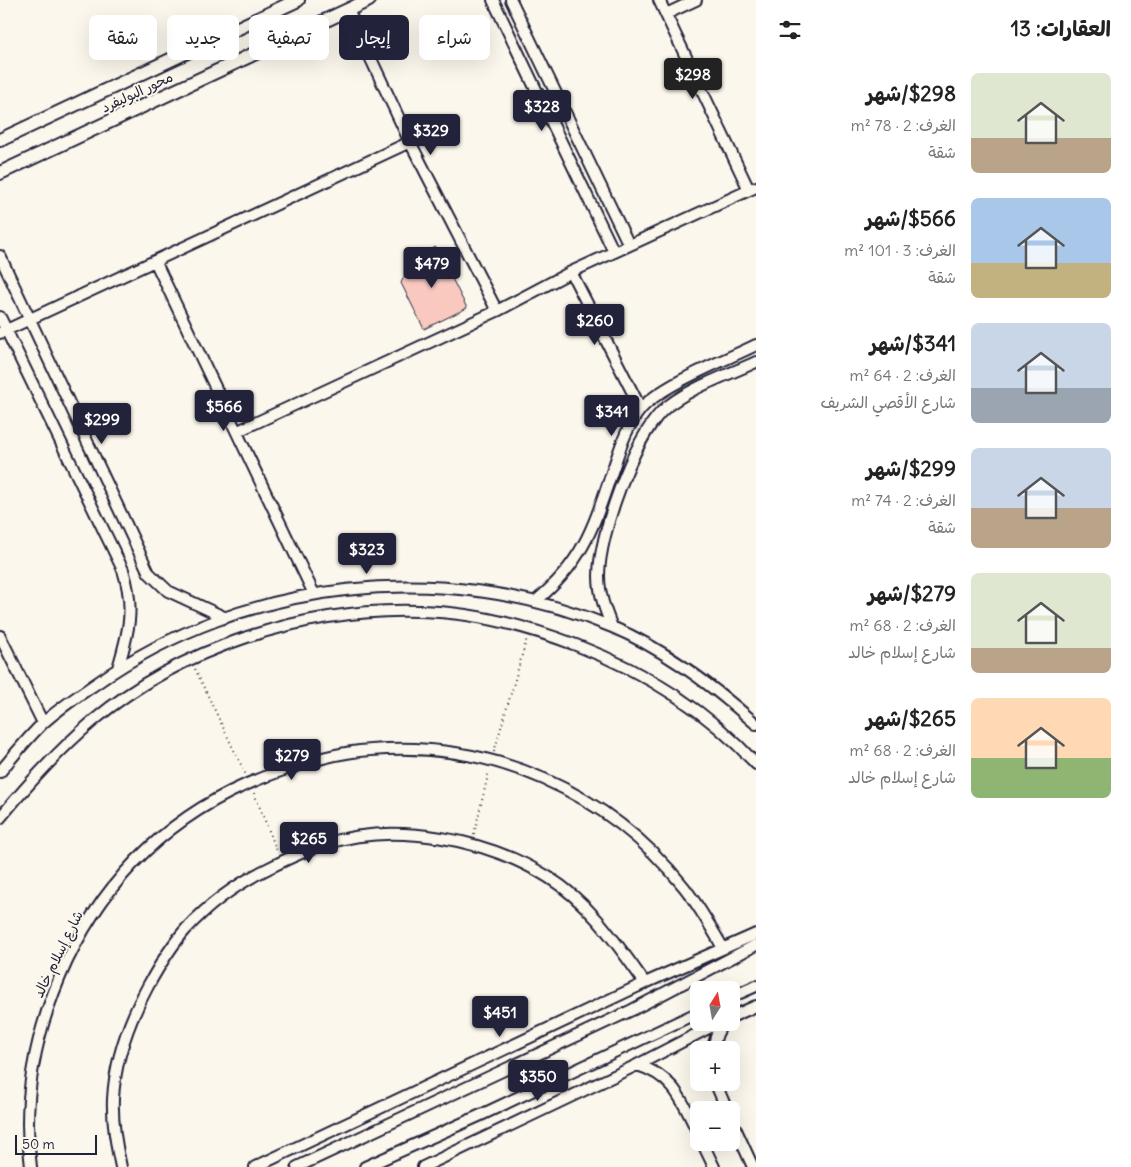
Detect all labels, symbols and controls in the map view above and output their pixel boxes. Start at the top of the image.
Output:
chip: شقة [89,15,157,60]
chip: جديد [167,15,239,60]
chip: تصفية [249,15,329,60]
chip: إيجار [339,15,409,60]
chip: شراء [419,15,490,60]
text: العقارات: 13 [1011,15,1111,42]
icon: filters [776,16,804,44]
pin: $298 [663,58,723,100]
text: $298 [675,64,711,84]
street label: محور البوليفرد [98,68,176,116]
text: $298/شهر [866,80,956,107]
pin: $328 [512,90,572,132]
icon: home [1011,93,1071,153]
text: $328 [524,96,560,116]
pin: $329 [401,114,461,156]
text: الغرف: 2 · 78 m² [851,115,956,135]
text: $329 [413,120,449,140]
text: شقة [928,142,956,162]
text: $566/شهر [866,205,956,232]
icon: home [1011,218,1071,278]
text: الغرف: 3 · 101 m² [844,240,956,260]
pin: $479 [402,246,462,289]
text: $479 [415,253,450,273]
text: شقة [928,267,956,287]
pin: $260 [565,304,625,346]
text: $260 [576,310,614,330]
text: $341/شهر [870,330,956,357]
icon: home [1011,343,1071,403]
text: الغرف: 2 · 64 m² [849,365,956,385]
pin: $566 [194,390,254,432]
text: شارع الأقصي الشريف [820,392,956,412]
pin: $341 [582,394,642,437]
text: $566 [206,396,242,416]
text: $341 [595,401,629,421]
pin: $299 [72,402,132,445]
text: $299 [84,409,120,429]
text: $299/شهر [866,455,956,482]
icon: home [1011,468,1071,528]
text: الغرف: 2 · 74 m² [851,490,956,510]
text: شقة [928,517,956,537]
pin: $323 [337,532,397,575]
text: $323 [349,539,385,559]
text: $279/شهر [868,580,956,607]
icon: home [1011,593,1071,653]
text: الغرف: 2 · 68 m² [849,615,956,635]
text: شارع إسلام خالد [848,642,956,662]
text: $265/شهر [866,705,956,732]
icon: home [1011,718,1071,778]
pin: $279 [262,738,322,781]
text: الغرف: 2 · 68 m² [849,740,956,760]
text: $279 [275,745,309,765]
text: شارع إسلام خالد [848,767,956,787]
pin: $265 [279,822,339,864]
text: $265 [291,828,327,848]
street label: شارع إسلام خالد [29,908,89,1001]
north arrow [690,981,740,1031]
map controls [690,981,740,1151]
pin: $451 [470,996,530,1038]
text: $451 [483,1002,517,1022]
button: + [690,1041,740,1091]
pin: $350 [508,1060,568,1102]
text: $350 [519,1066,557,1086]
button: − [690,1101,740,1151]
scale bar [15,1132,98,1155]
text: 50 m [22,1135,55,1153]

